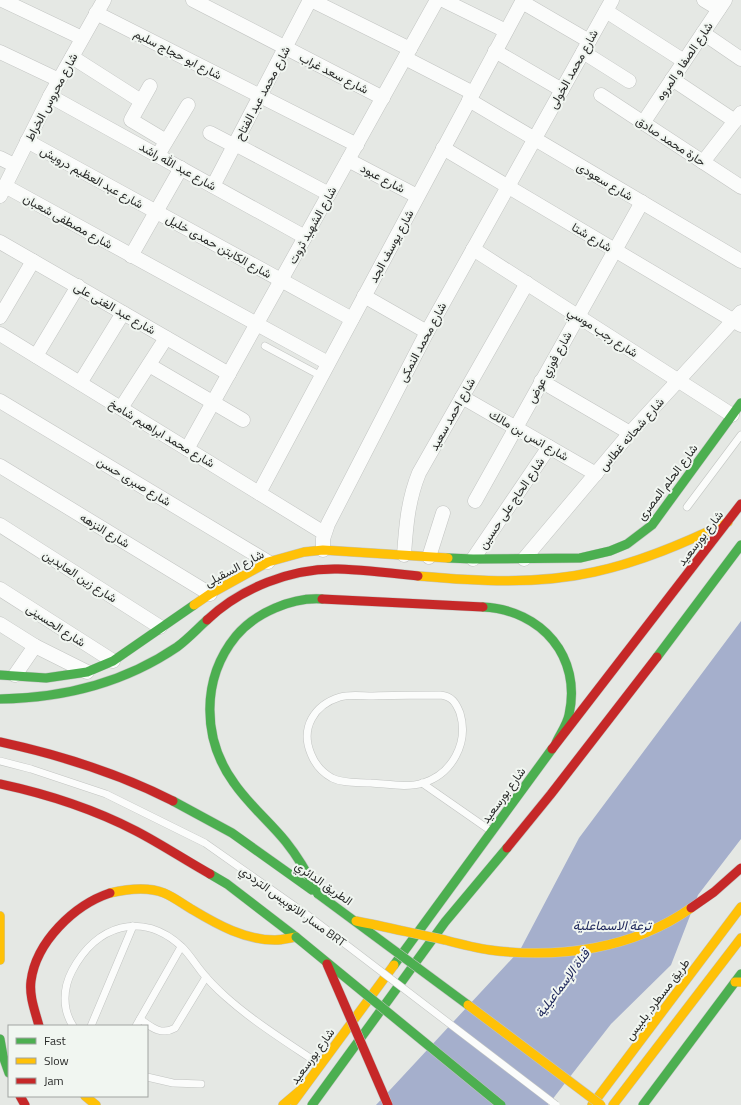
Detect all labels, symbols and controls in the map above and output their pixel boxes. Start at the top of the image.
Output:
street label: شارع الصفا و المروه [651,18,717,104]
street label: شارع ابو حجاج سليم [131,24,225,84]
street label: شارع محمد الخولى [543,26,603,112]
street label: شارع محمد عبد الفتاح [229,42,295,144]
street label: شارع سعد غراب [296,47,372,99]
street label: شارع محروس الخراط [20,49,82,145]
street label: حارة محمد صادق [632,111,710,171]
street label: شارع عبد الله راشد [136,137,220,195]
street label: شارع عبد العظيم درويش [37,141,147,213]
street label: شارع سعودى [573,157,637,205]
street label: شارع عبود [357,158,409,198]
street label: شارع الشهيد ثروت [283,183,341,267]
street label: شارع مصطفى شعبان [20,189,116,253]
street label: شارع يوسف الجد [364,206,418,286]
street label: شارع الكابتن حمدى خليل [163,209,275,283]
street label: شارع شتا [568,218,616,256]
street label: شارع عبد الغنى على [71,277,159,339]
street label: شارع محمد النمكى [393,299,451,385]
street label: شارع رجب موسي [563,302,642,363]
street label: شارع فوزي عوض [521,328,577,407]
street label: شارع احمد سعيد [424,374,480,454]
street label: شارع شحاته غطاس [594,393,668,475]
street label: شارع محمد ابراهيم شامخ [106,394,218,472]
street label: شارع انس بن مالك [486,404,572,466]
street label: شارع الحلم المصرى [632,440,702,524]
street label: شارع صبرى حسن [93,451,175,511]
street label: شارع الحاج على حسين [473,453,549,553]
street label: شارع بورسعيد [672,506,728,570]
street label: شارع النزهه [76,508,134,552]
street label: شارع السقيلى [201,544,267,592]
street label: شارع زين العابدين [39,545,121,607]
street label: شارع الحسينى [23,599,89,651]
street label: شارع بورسعيد [476,763,530,827]
street label: الطريق الدائري [291,856,357,911]
street label: مسار الاتوبيس الترددي BRT [235,861,351,953]
water label: ترعة الاسماعلية [573,915,653,935]
water label: قناة الإسماعيلية [530,944,595,1021]
street label: طريق مسطرد, بلبيس [620,954,694,1044]
street label: شارع بورسعيد [285,1024,339,1088]
legend [8,1025,148,1097]
text: Fast [44,1031,67,1050]
text: Slow [44,1051,69,1070]
text: Jam [44,1071,64,1090]

